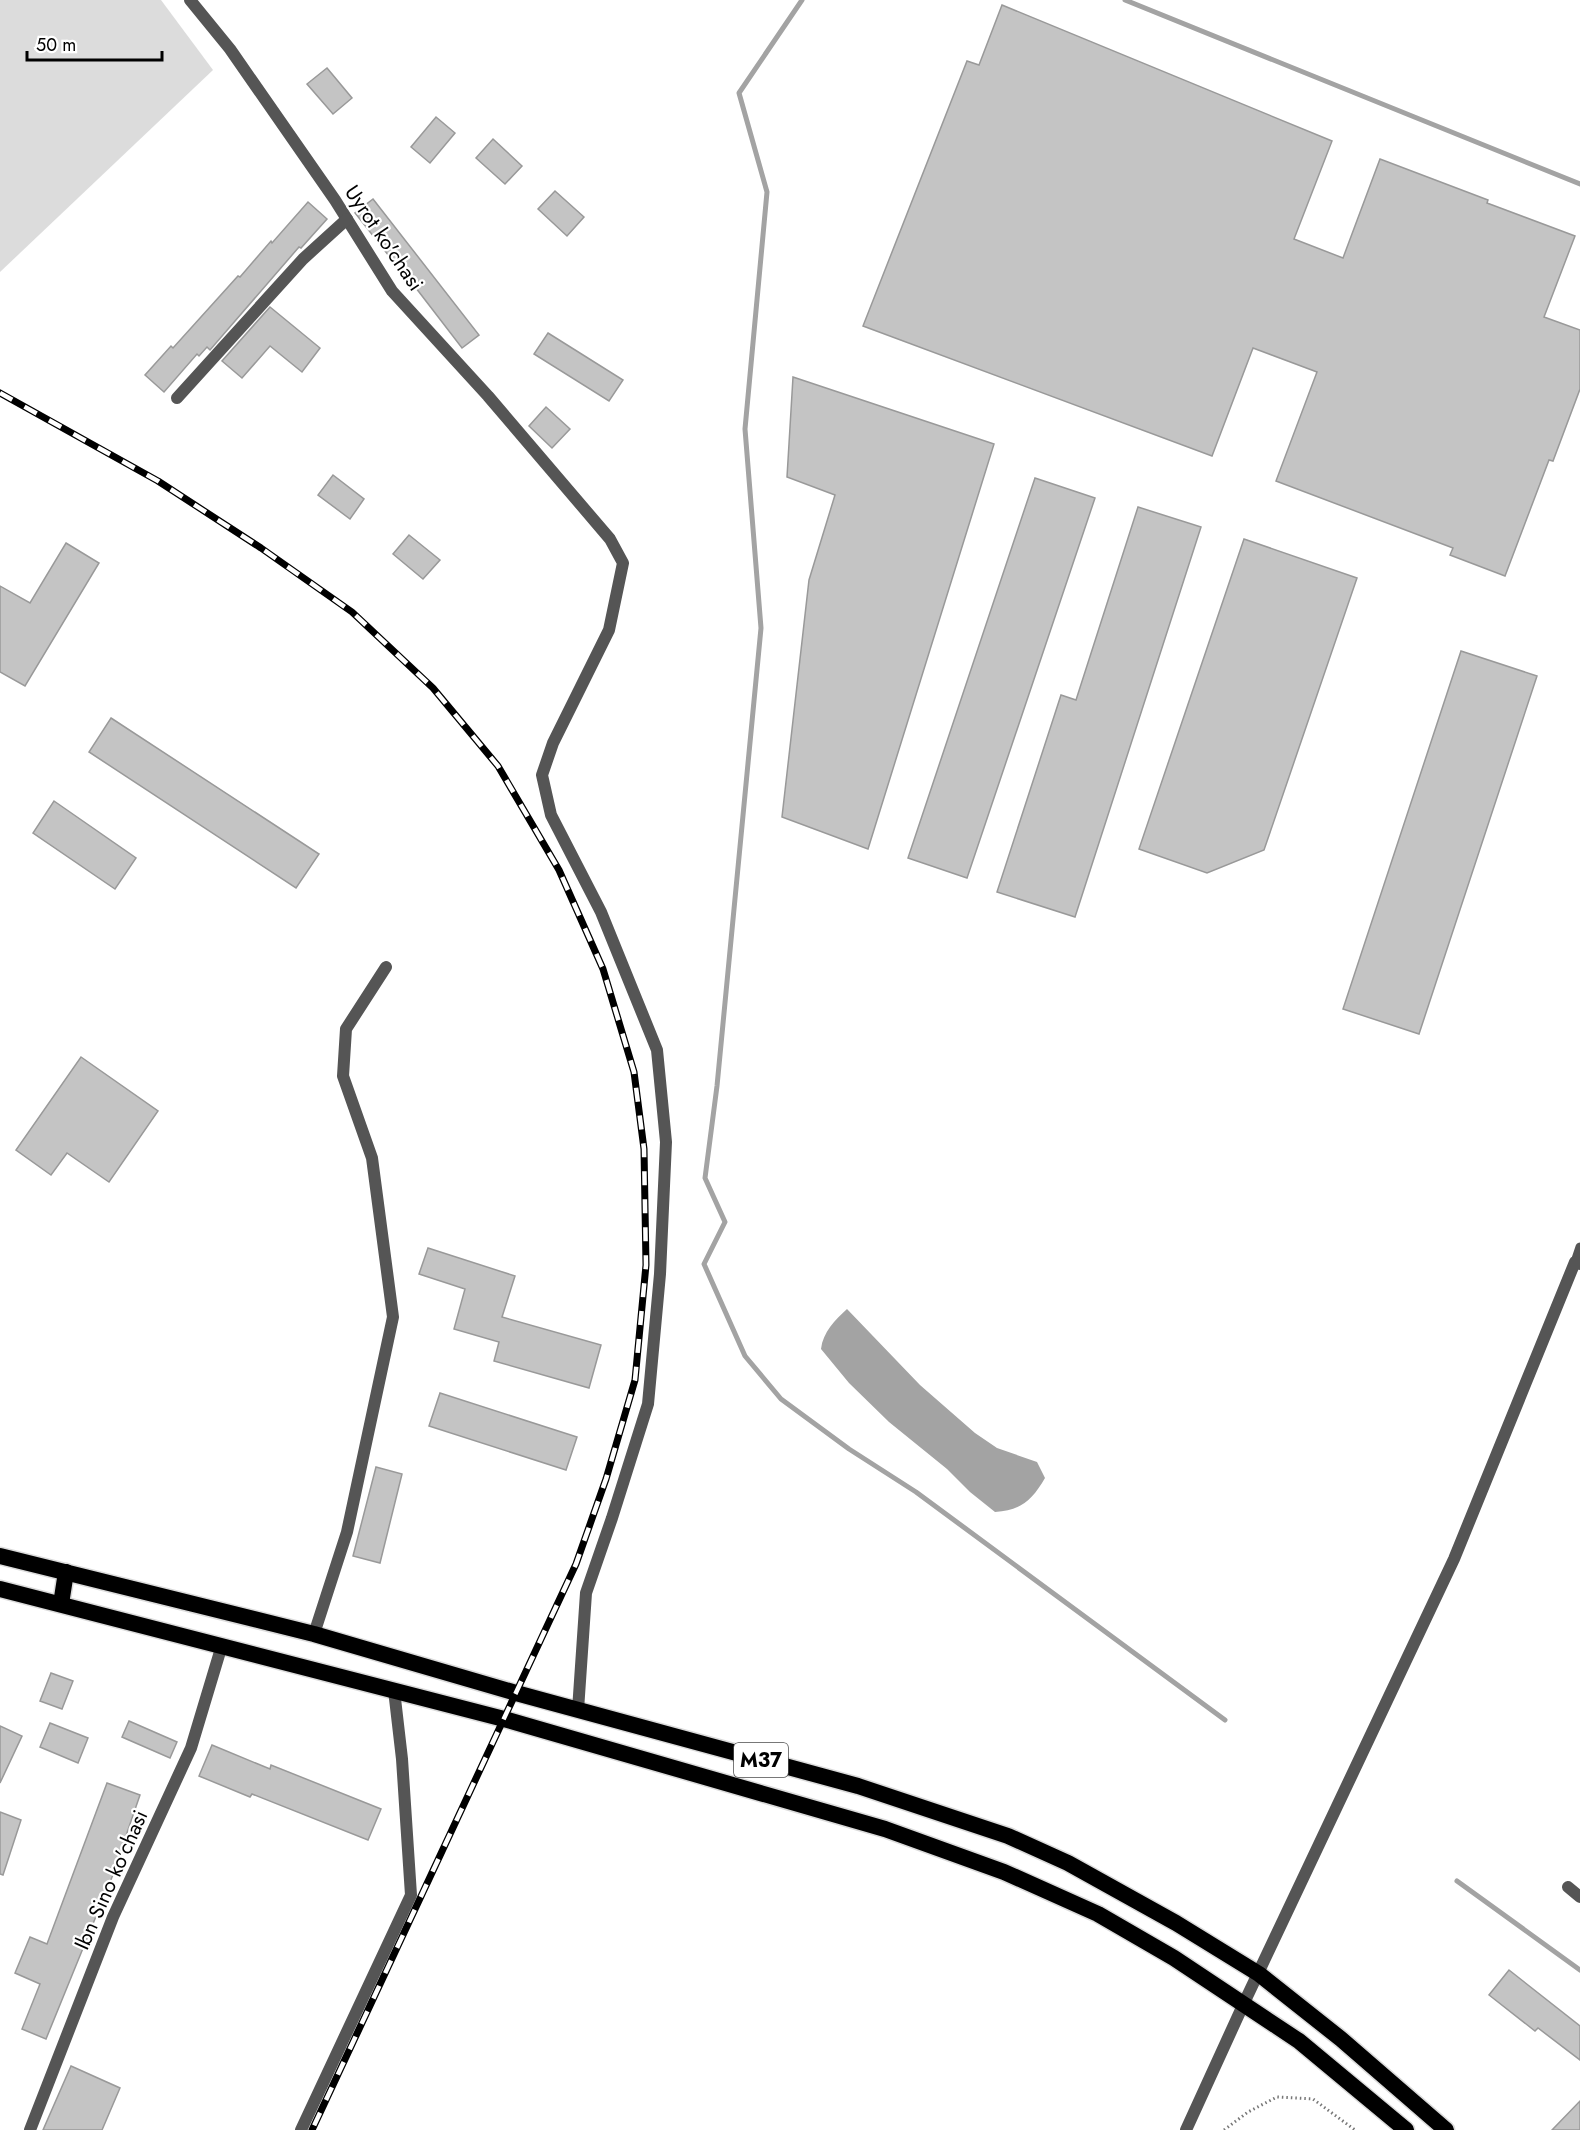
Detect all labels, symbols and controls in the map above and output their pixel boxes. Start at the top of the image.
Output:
scale bar [27,24,162,62]
text: 50 m [36,32,76,58]
street label: Uyrot ko'chasi [337,179,431,297]
road number: M37 [734,1743,788,1777]
street label: Ibn Sino ko'chasi [67,1805,155,1955]

